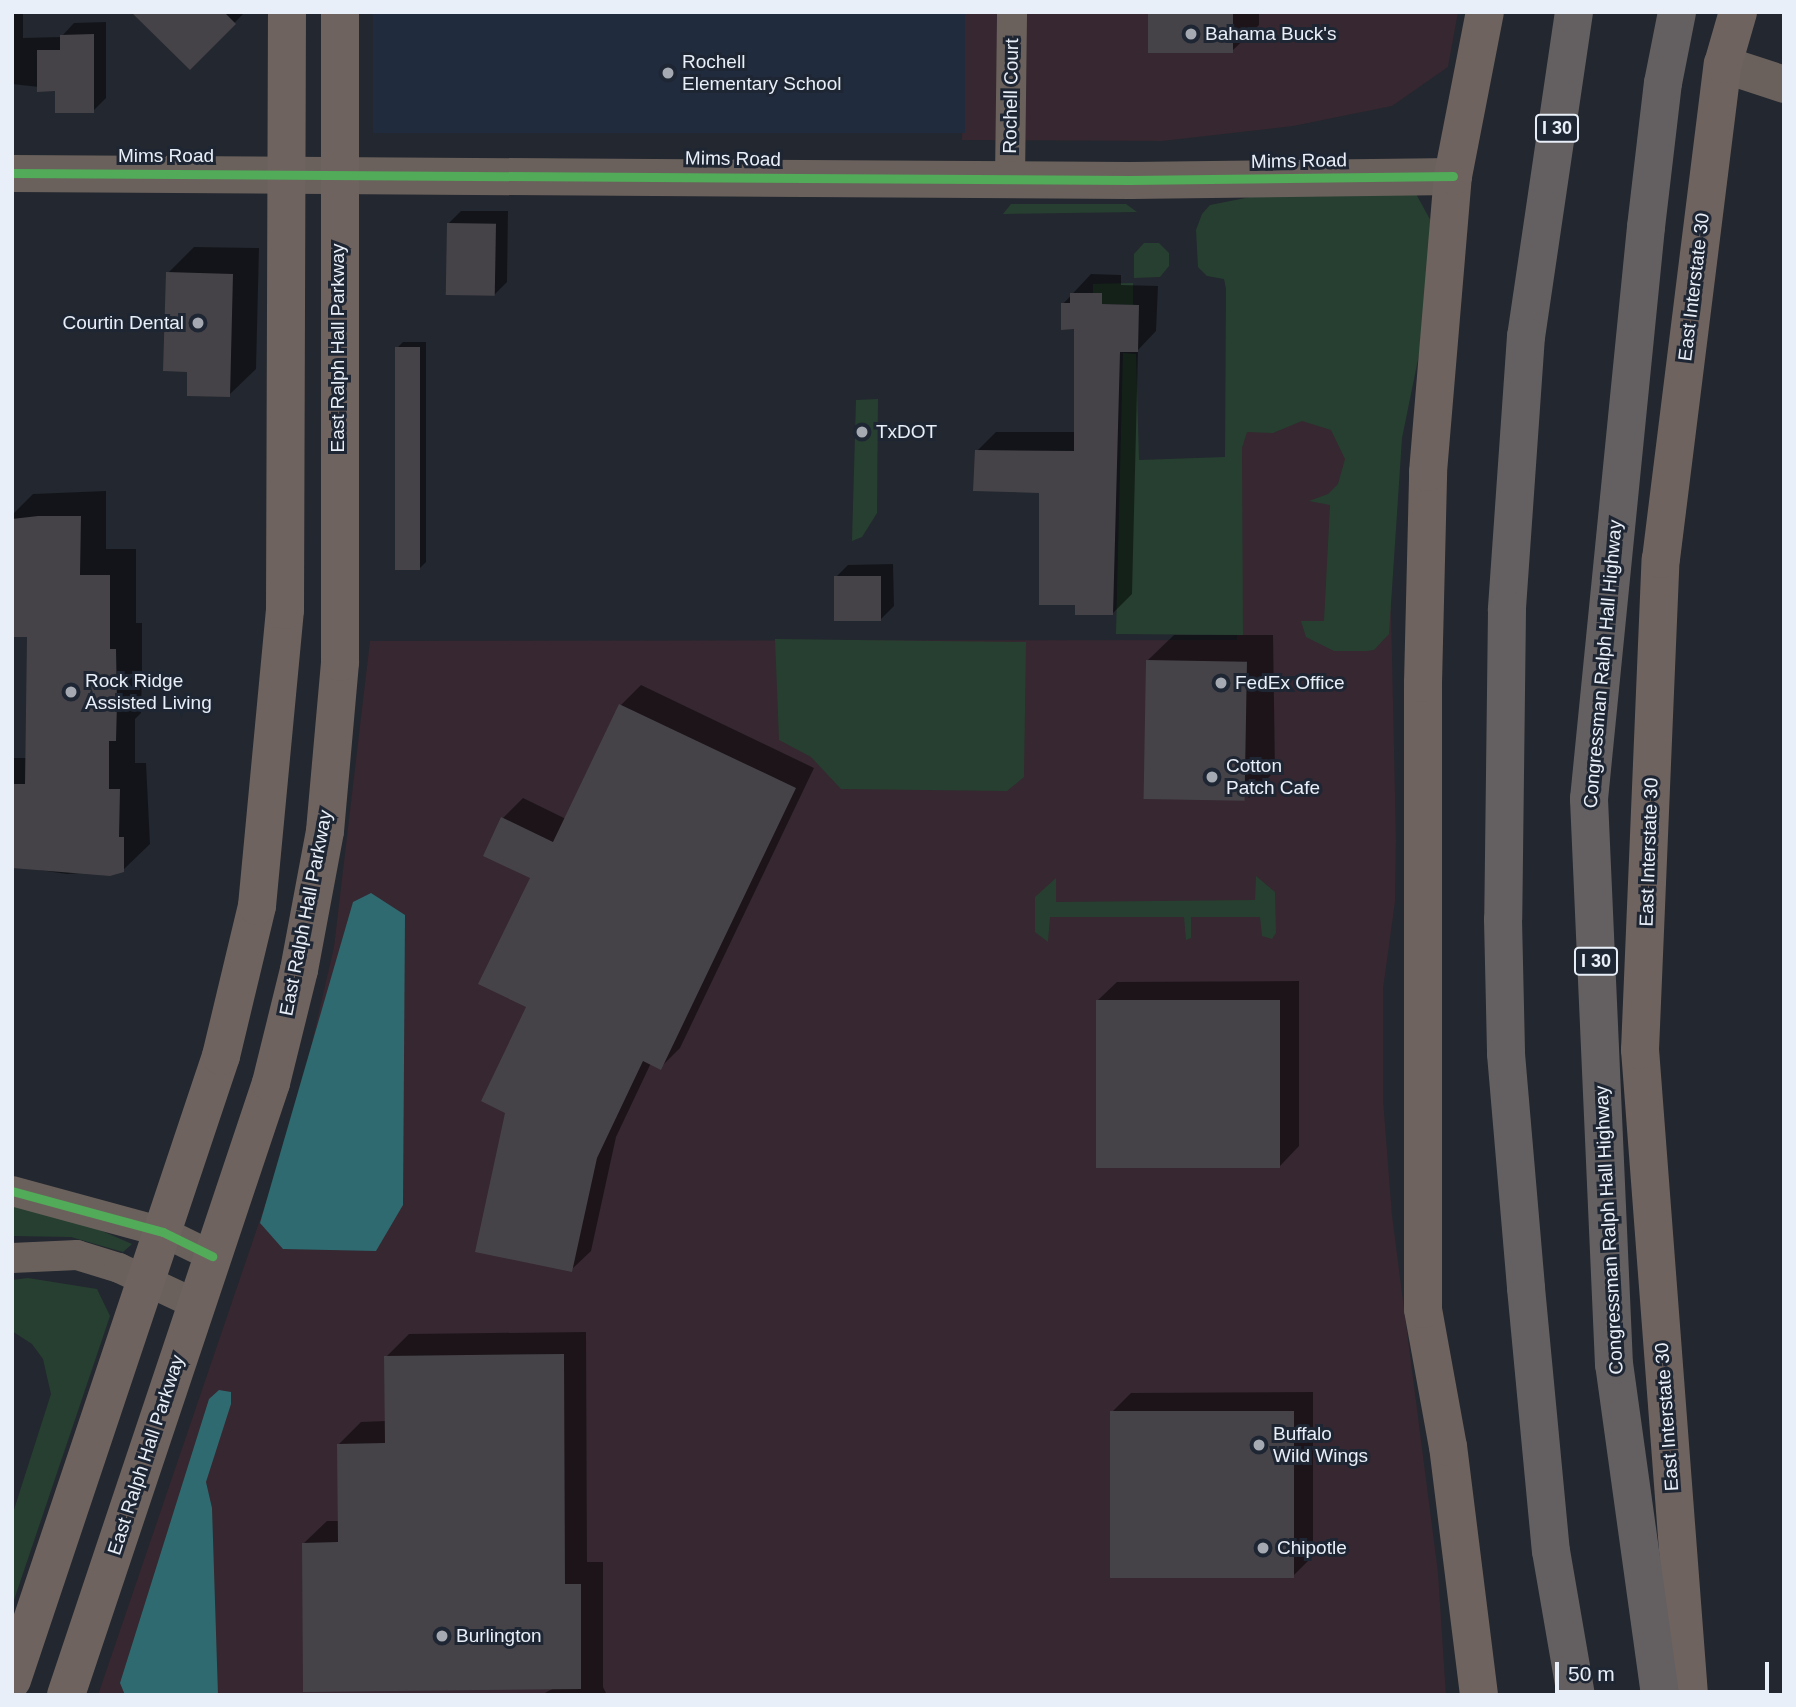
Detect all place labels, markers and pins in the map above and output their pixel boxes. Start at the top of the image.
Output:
place label: Bahama Buck's [1205,23,1336,45]
marker: Bahama Buck's [1183,26,1199,42]
place label: Rochell Elementary School [682,51,841,95]
marker: Rochell Elementary School [660,65,676,81]
place label: Courtin Dental [63,312,184,334]
marker: Courtin Dental [190,315,206,331]
place label: TxDOT [876,421,937,443]
marker: TxDOT [854,424,870,440]
place label: Rock Ridge Assisted Living [85,670,212,714]
place label: FedEx Office [1235,672,1344,694]
marker: FedEx Office [1213,675,1229,691]
marker: Rock Ridge Assisted Living [63,684,79,700]
place label: Cotton Patch Cafe [1226,755,1320,799]
marker: Cotton Patch Cafe [1204,769,1220,785]
place label: Buffalo Wild Wings [1273,1423,1368,1467]
marker: Buffalo Wild Wings [1251,1437,1267,1453]
place label: Chipotle [1277,1537,1347,1559]
marker: Chipotle [1255,1540,1271,1556]
place label: Burlington [456,1625,542,1647]
marker: Burlington [434,1628,450,1644]

